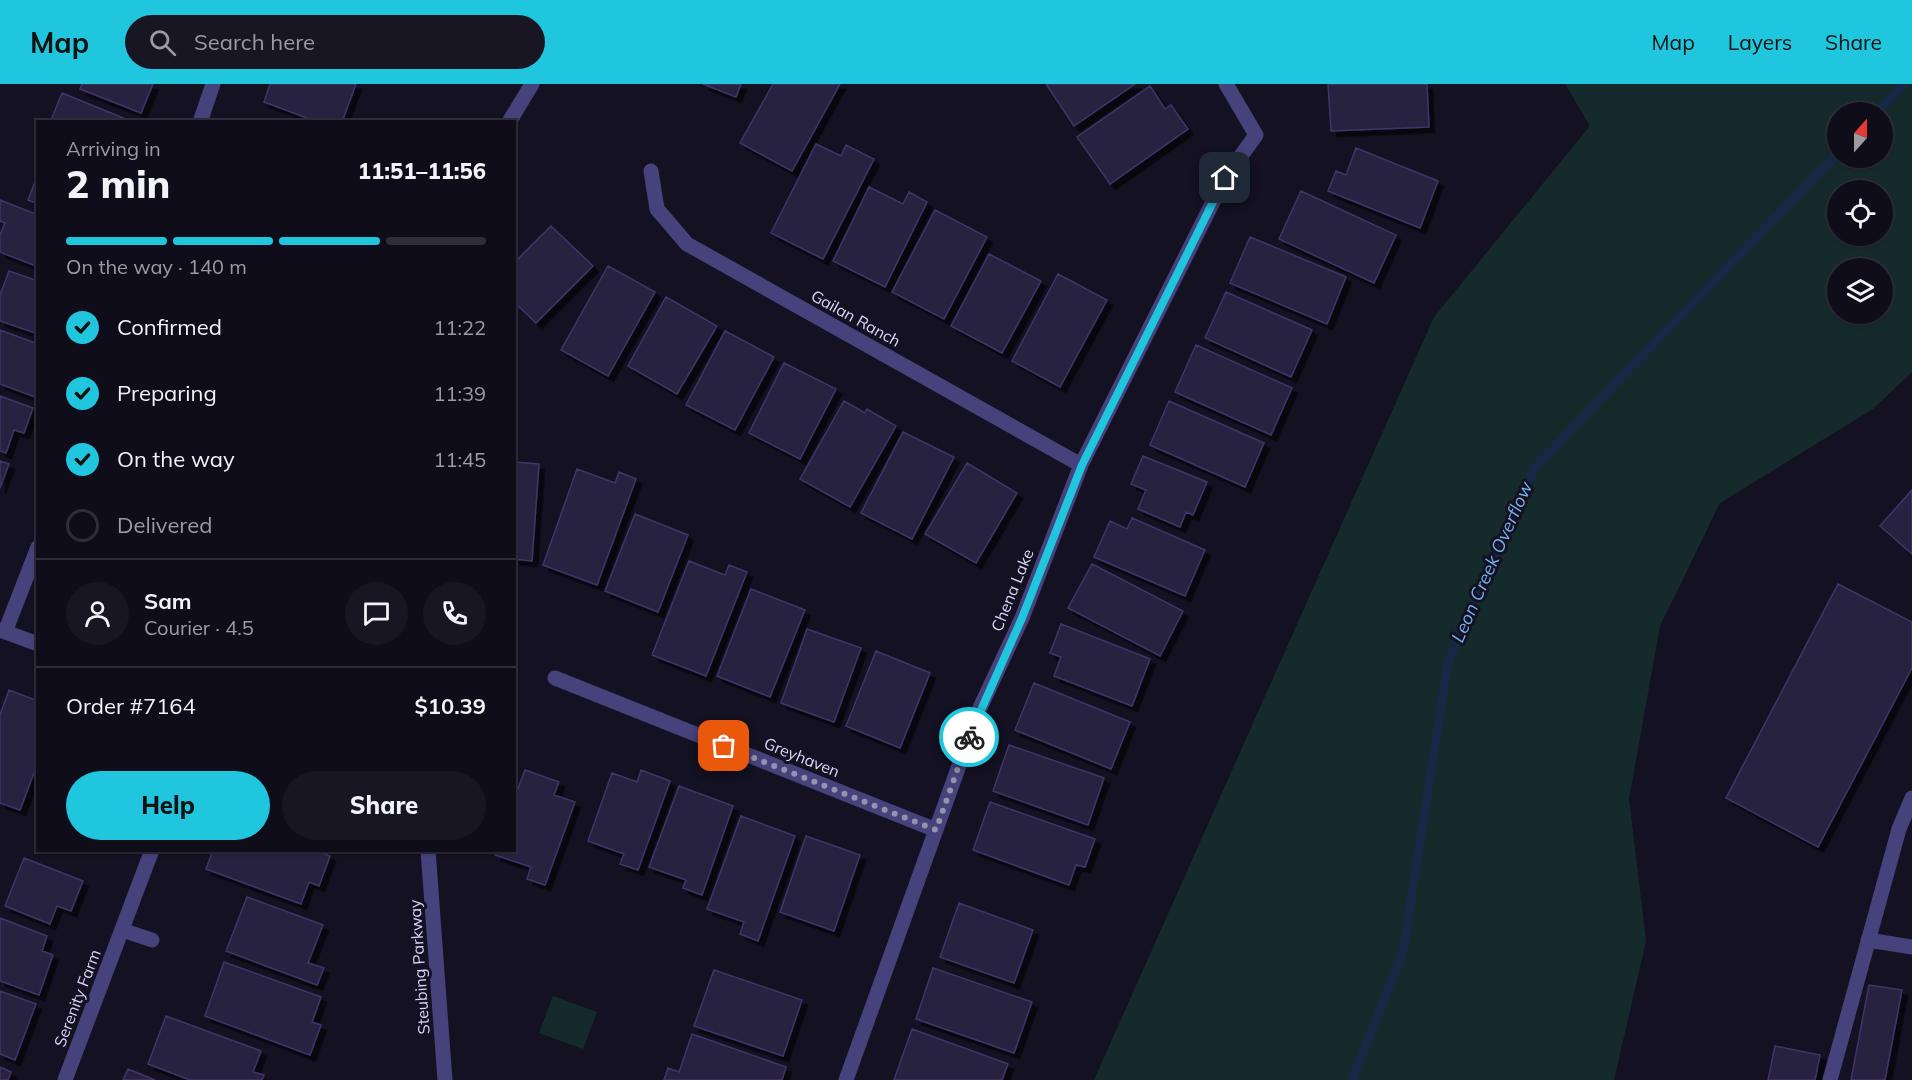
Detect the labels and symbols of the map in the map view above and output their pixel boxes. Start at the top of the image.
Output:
north arrow [1827,102,1893,168]
pin [1199,152,1250,203]
street label: Gailan Ranch [808,285,904,351]
water label: Leon Creek Overflow [1446,478,1537,646]
street label: Chena Lake [986,546,1038,634]
courier [939,707,999,767]
pin [698,720,749,771]
street label: Greyhaven [761,733,843,781]
street label: Steubing Parkway [404,898,434,1035]
street label: Serenity Farm [49,946,105,1050]

